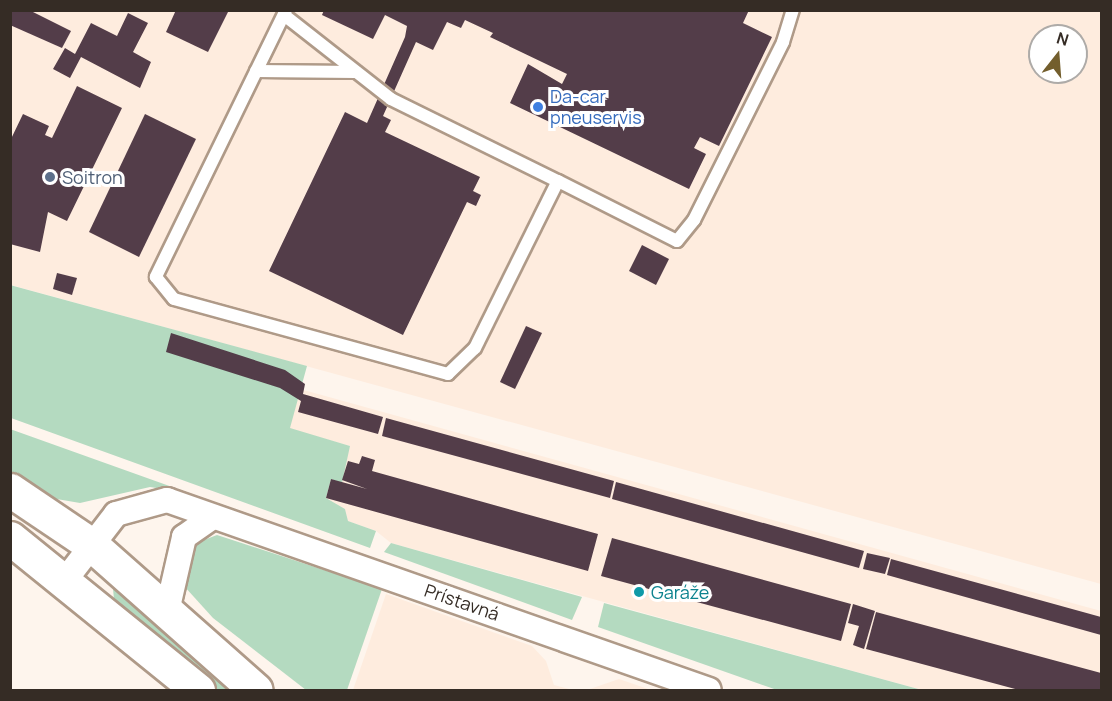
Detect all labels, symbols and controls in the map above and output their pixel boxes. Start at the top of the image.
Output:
north arrow [1028,24,1088,84]
text: N [1054,26,1071,51]
place label: Da-car pneuservis [550,86,642,128]
marker: Da-car pneuservis [531,100,545,114]
place label: Soitron [62,166,123,188]
marker: Soitron [43,170,57,184]
street label: Prístavná [422,579,502,625]
place label: Garáže [651,581,709,603]
marker: Garáže [632,585,646,599]

